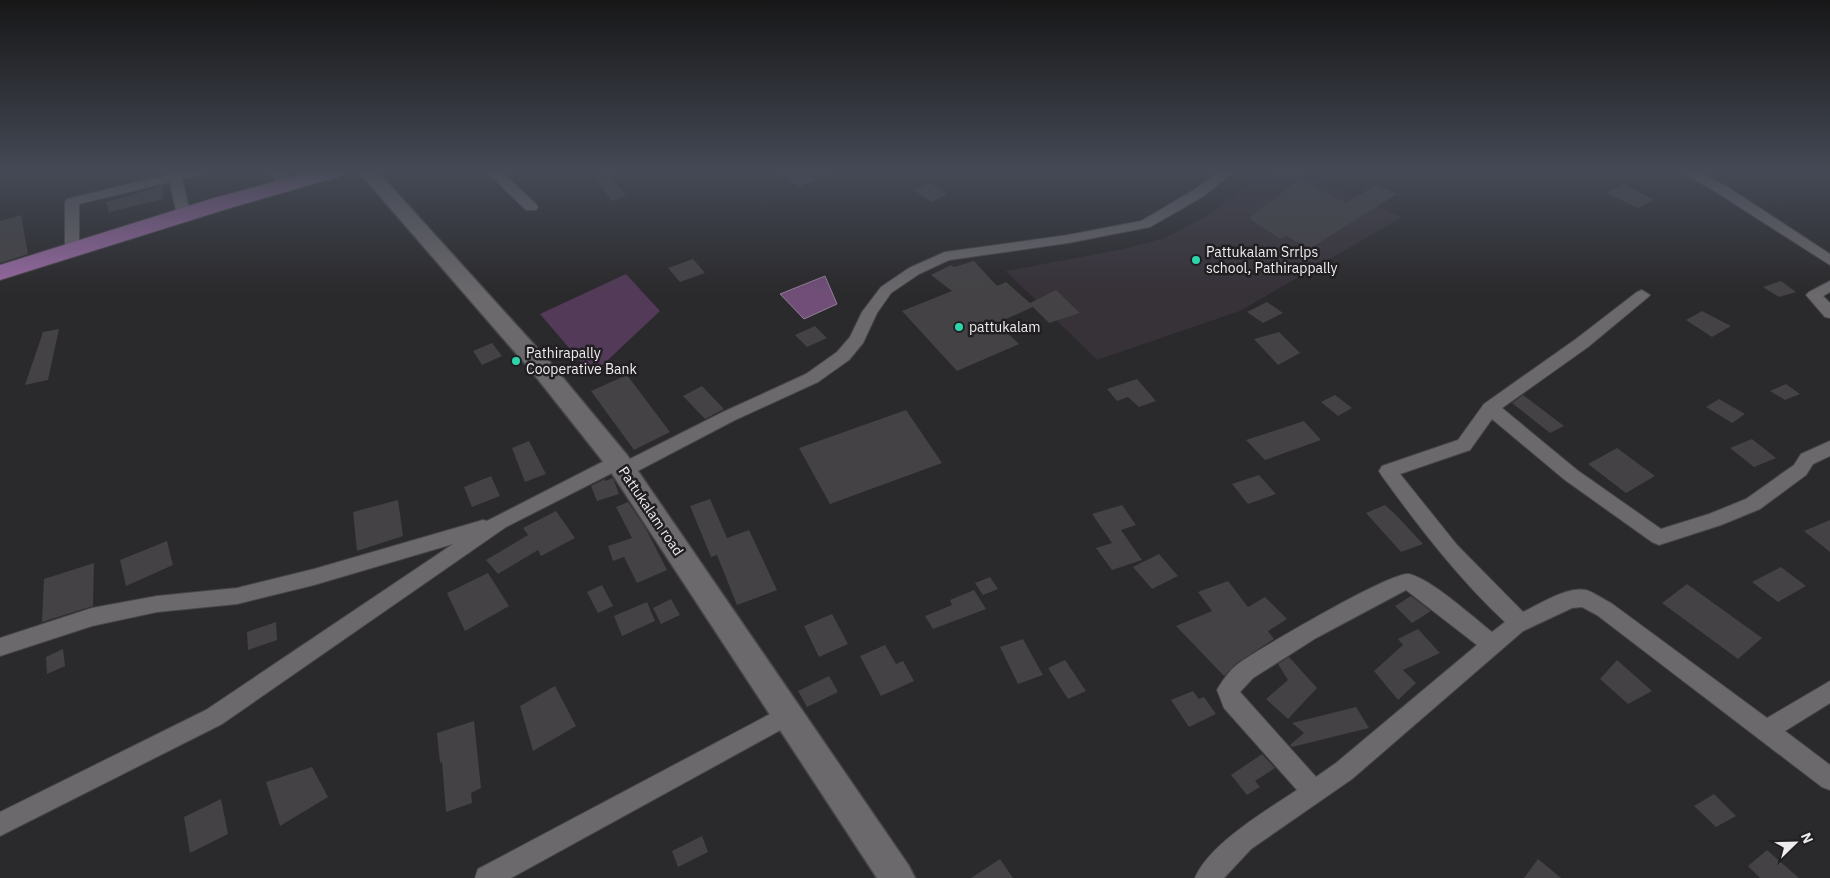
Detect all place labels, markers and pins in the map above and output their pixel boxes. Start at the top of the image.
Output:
place label: Pattukalam Srrlps school, Pathirappally [1206,243,1337,277]
marker: Pattukalam Srrlps school, Pathirappally [1190,254,1202,266]
place label: pattukalam [969,318,1041,336]
marker: pattukalam [953,321,965,333]
place label: Pathirapally Cooperative Bank [526,344,637,378]
marker: Pathirapally Cooperative Bank [510,355,522,367]

